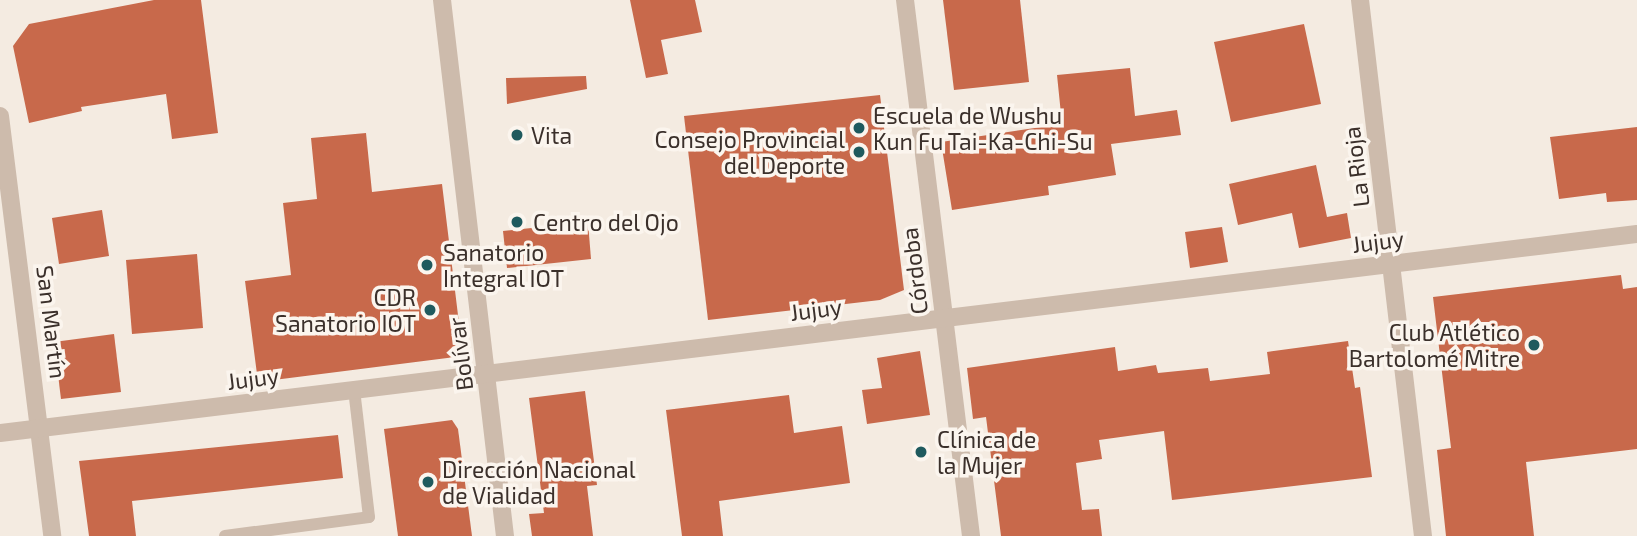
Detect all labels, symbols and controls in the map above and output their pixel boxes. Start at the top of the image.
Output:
place label: Escuela de Wushu Kun Fu Tai-Ka-Chi-Su [873,101,1093,155]
marker: Escuela de Wushu Kun Fu Tai-Ka-Chi-Su [851,120,867,136]
place label: Vita [531,121,572,149]
place label: Consejo Provincial del Deporte [654,125,845,179]
street label: La Rioja [1337,125,1375,209]
marker: Vita [509,127,525,143]
marker: Consejo Provincial del Deporte [851,144,867,160]
place label: Centro del Ojo [533,208,679,236]
marker: Centro del Ojo [507,212,527,232]
street label: Jujuy [1351,224,1405,258]
street label: Córdoba [895,226,933,316]
place label: Sanatorio Integral IOT [443,238,565,292]
marker: Sanatorio Integral IOT [417,255,437,275]
street label: San Martín [31,264,73,380]
place label: CDR Sanatorio IOT [275,283,416,337]
street label: Jujuy [789,292,843,326]
marker: CDR Sanatorio IOT [422,302,438,318]
street label: Bolívar [442,316,478,392]
place label: Club Atlético Bartolomé Mitre [1349,318,1520,372]
marker: Club Atlético Bartolomé Mitre [1526,337,1542,353]
street label: Jujuy [226,361,280,395]
place label: Clínica de la Mujer [937,425,1036,479]
marker: Clínica de la Mujer [911,442,931,462]
place label: Dirección Nacional de Vialidad [442,455,635,509]
marker: Dirección Nacional de Vialidad [420,474,436,490]

